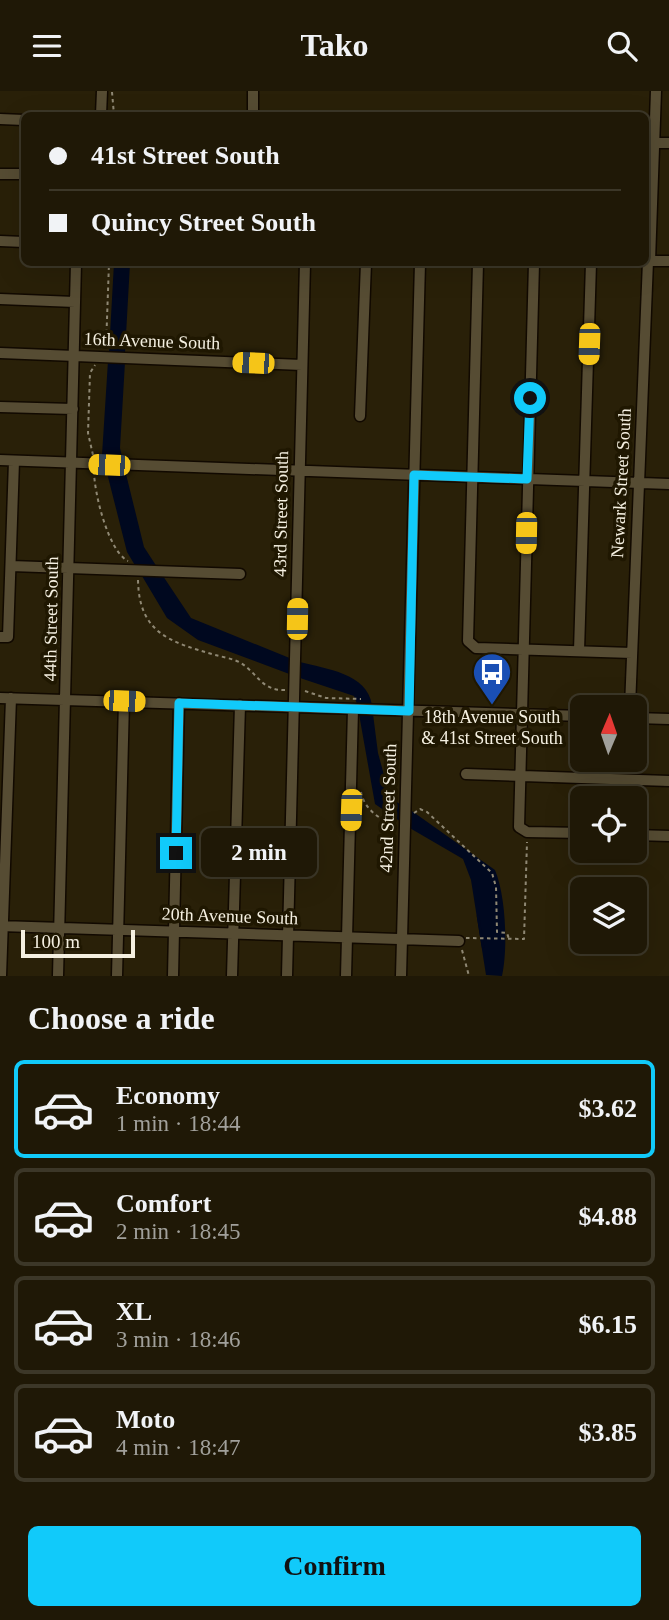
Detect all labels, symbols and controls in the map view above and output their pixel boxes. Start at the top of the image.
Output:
icon: menu [28,27,66,65]
text: Tako [300,27,369,63]
icon: search [603,27,641,65]
text: 41st Street South [91,141,280,170]
text: Quincy Street South [91,208,316,237]
car [578,323,601,365]
street label: 16th Avenue South [83,329,221,353]
car [232,352,275,374]
route start [514,382,546,414]
street label: Newark Street South [607,408,635,558]
street label: 43rd Street South [270,451,292,577]
car [88,454,131,476]
car [516,512,537,554]
street label: 44th Street South [40,556,62,682]
car [287,598,308,640]
bus stop icon: 18th Avenue South & 41st Street South [471,651,513,706]
car [103,690,146,712]
north arrow [570,695,648,772]
map controls [570,695,647,954]
place label: 18th Avenue South & 41st Street South [421,707,563,748]
street label: 42nd Street South [376,743,400,873]
button: locate [570,786,647,863]
car [340,789,363,831]
callout: 2 min [200,829,316,877]
route end [160,837,192,869]
text: 2 min [231,840,287,865]
button: layers [570,877,647,954]
street label: 20th Avenue South [161,904,299,928]
scale bar [21,927,135,959]
text: 100 m [32,931,80,952]
text: Choose a ride [28,1000,215,1036]
icon: car [32,1078,95,1141]
text: Economy [116,1081,220,1110]
text: $3.62 [579,1094,637,1123]
text: 1 min · 18:44 [116,1111,241,1136]
icon: car [32,1186,95,1249]
text: Comfort [116,1189,211,1218]
text: $4.88 [579,1202,637,1231]
text: 2 min · 18:45 [116,1219,241,1244]
icon: car [32,1294,95,1357]
text: XL [116,1297,152,1326]
text: $6.15 [579,1310,637,1339]
text: 3 min · 18:46 [116,1327,241,1352]
icon: car [32,1402,95,1465]
text: Moto [116,1405,175,1434]
text: $3.85 [579,1418,637,1447]
text: 4 min · 18:47 [116,1435,241,1460]
button: Confirm [28,1526,641,1606]

